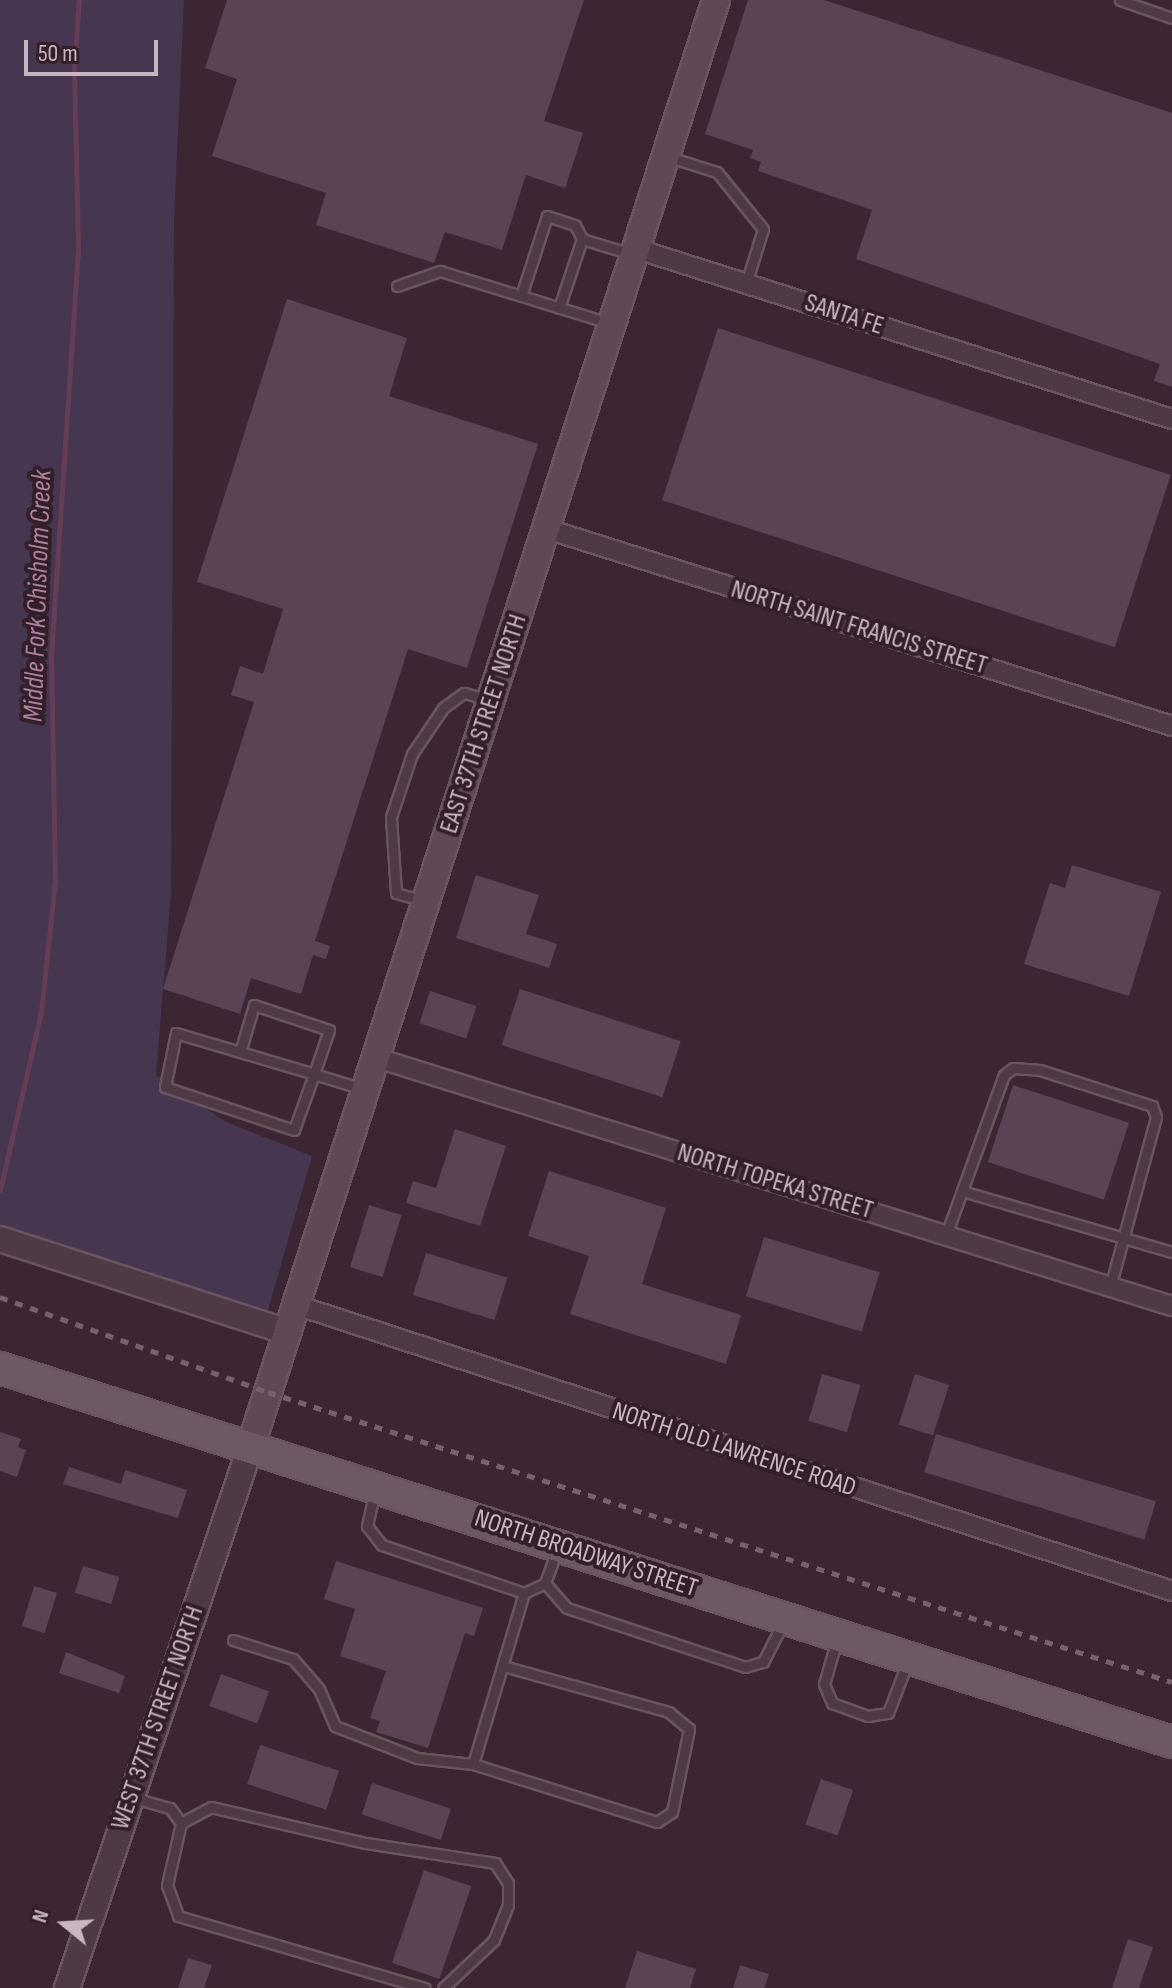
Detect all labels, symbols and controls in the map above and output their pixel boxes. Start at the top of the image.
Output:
scale bar [28,24,162,74]
text: 50 m [38,39,78,68]
street label: SANTA FE [801,288,887,342]
water label: Middle Fork Chisholm Creek [17,470,59,722]
street label: NORTH SAINT FRANCIS STREET [727,574,991,682]
street label: EAST 37TH STREET NORTH [434,611,534,837]
street label: NORTH TOPEKA STREET [673,1137,877,1227]
street label: NORTH OLD LAWRENCE ROAD [608,1396,860,1504]
street label: NORTH BROADWAY STREET [471,1503,701,1605]
street label: WEST 37TH STREET NORTH [105,1602,211,1834]
north arrow [24,1884,104,1964]
text: N [26,1907,55,1926]

